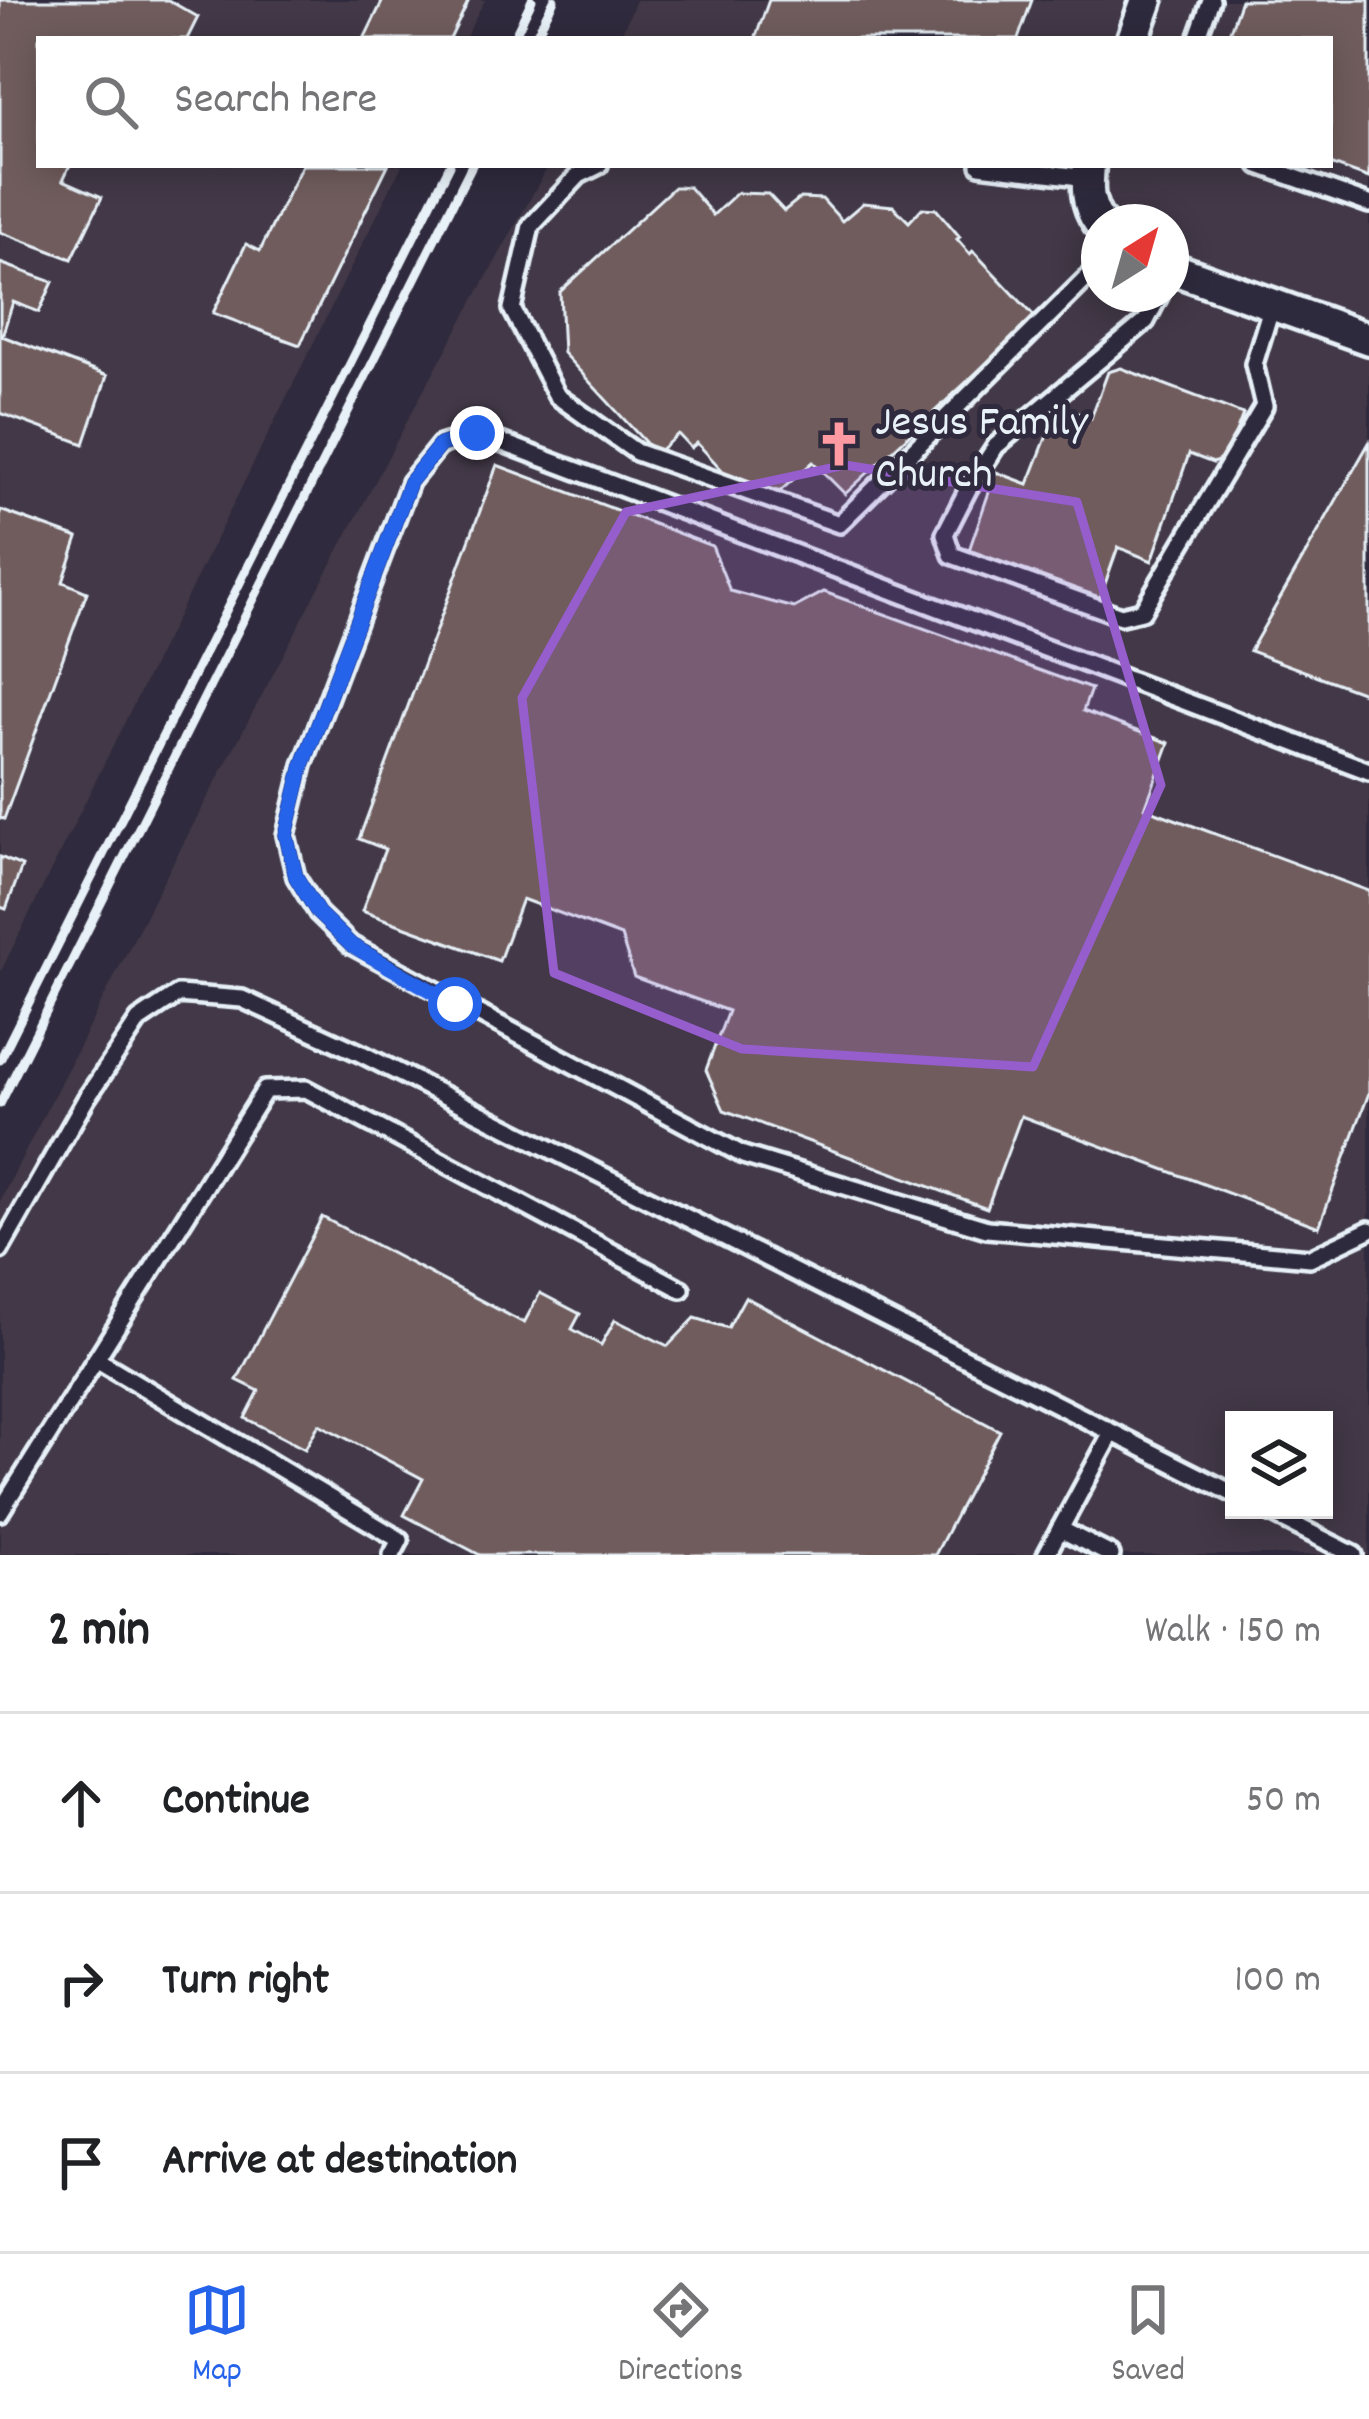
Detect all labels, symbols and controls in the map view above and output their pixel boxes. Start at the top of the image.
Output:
search box [36,36,1333,168]
icon: search [78,69,144,135]
text: Search here [174,70,377,134]
north arrow [1081,204,1189,312]
place label: Jesus Family Church [875,393,1089,509]
route end [450,406,504,460]
church icon: Jesus Family Church [814,419,864,469]
route start [428,977,482,1031]
map controls [1225,1411,1333,1519]
button: layers [1225,1411,1333,1519]
text: 2 min [48,1597,150,1669]
text: Walk · 150 m [1145,1606,1321,1661]
icon: ahead [48,1770,114,1836]
text: Continue [162,1771,310,1835]
text: 50 m [1246,1775,1321,1830]
icon: right [48,1950,114,2016]
text: Turn right [162,1951,329,2015]
text: 100 m [1234,1955,1321,2010]
icon: arrive [48,2130,114,2196]
text: Arrive at destination [162,2131,517,2195]
tab: Map [184,2277,250,2396]
tab: Directions [618,2277,743,2396]
tab: Saved [1111,2277,1185,2396]

